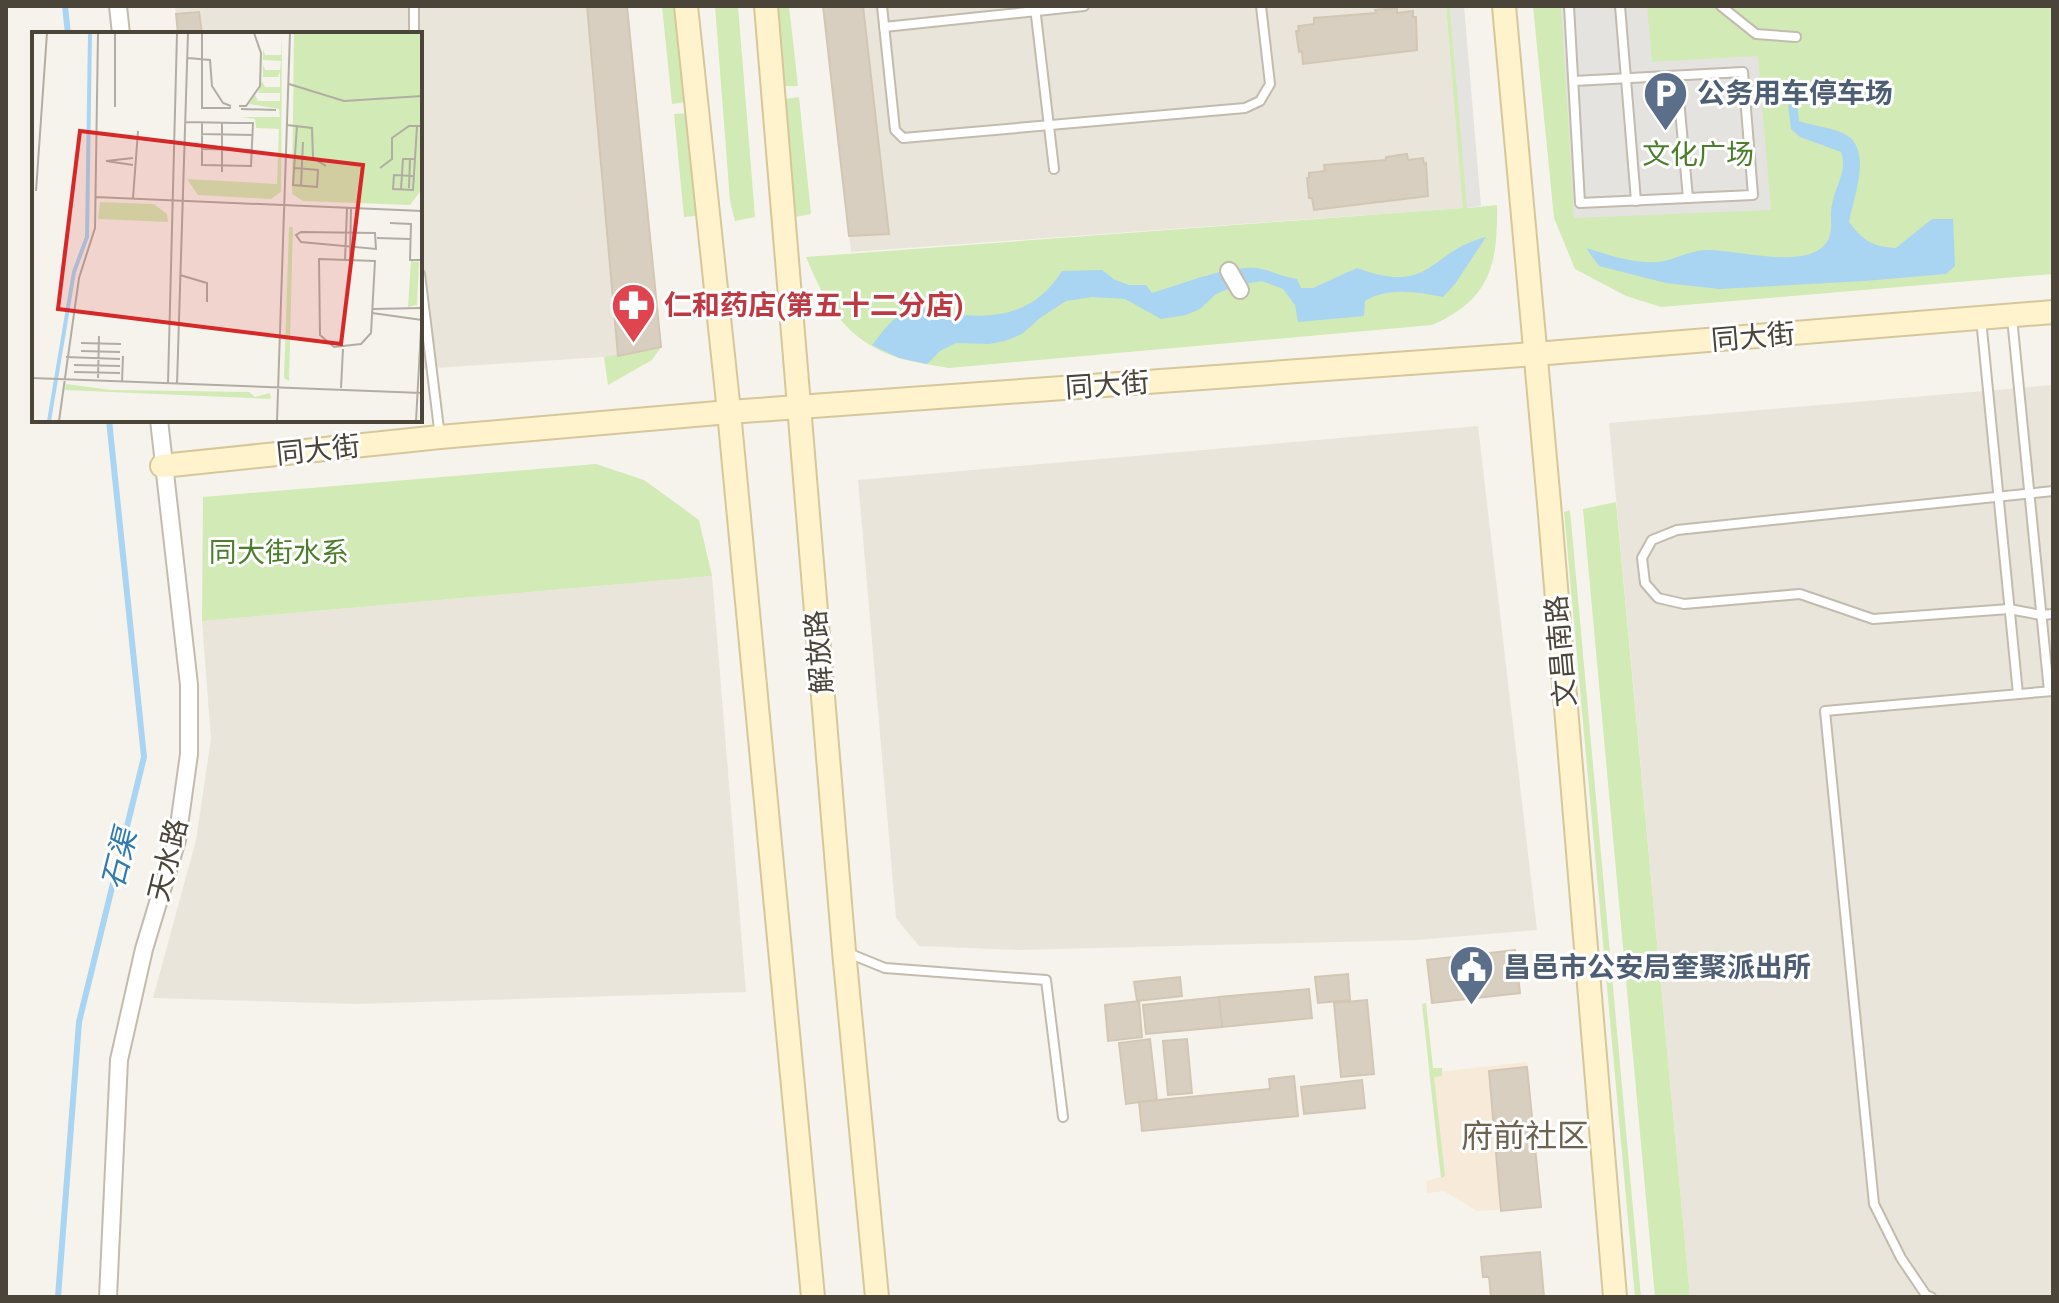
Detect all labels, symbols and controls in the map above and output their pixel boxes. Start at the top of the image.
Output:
inset map [32,32,422,422]
parking icon: 公务用车停车场 [1642,69,1690,132]
place label: 公务用车停车场 [1697,77,1893,110]
park label: 文化广场 [1642,138,1754,171]
pharmacy icon: 仁和药店(第五十二分店) [609,281,657,344]
place label: 仁和药店(第五十二分店) [664,289,964,322]
street label: 同大街 [1710,317,1796,357]
street label: 同大街 [1064,366,1150,404]
street label: 同大街 [274,429,362,471]
park label: 同大街水系 [209,536,349,569]
street label: 文昌南路 [1540,594,1582,708]
street label: 解放路 [799,609,839,695]
street label: 天水路 [142,815,194,905]
water label: 石渠 [95,822,144,892]
public building icon: 昌邑市公安局奎聚派出所 [1448,943,1496,1006]
place label: 昌邑市公安局奎聚派出所 [1503,951,1811,984]
district label: 府前社区 [1461,1117,1589,1155]

